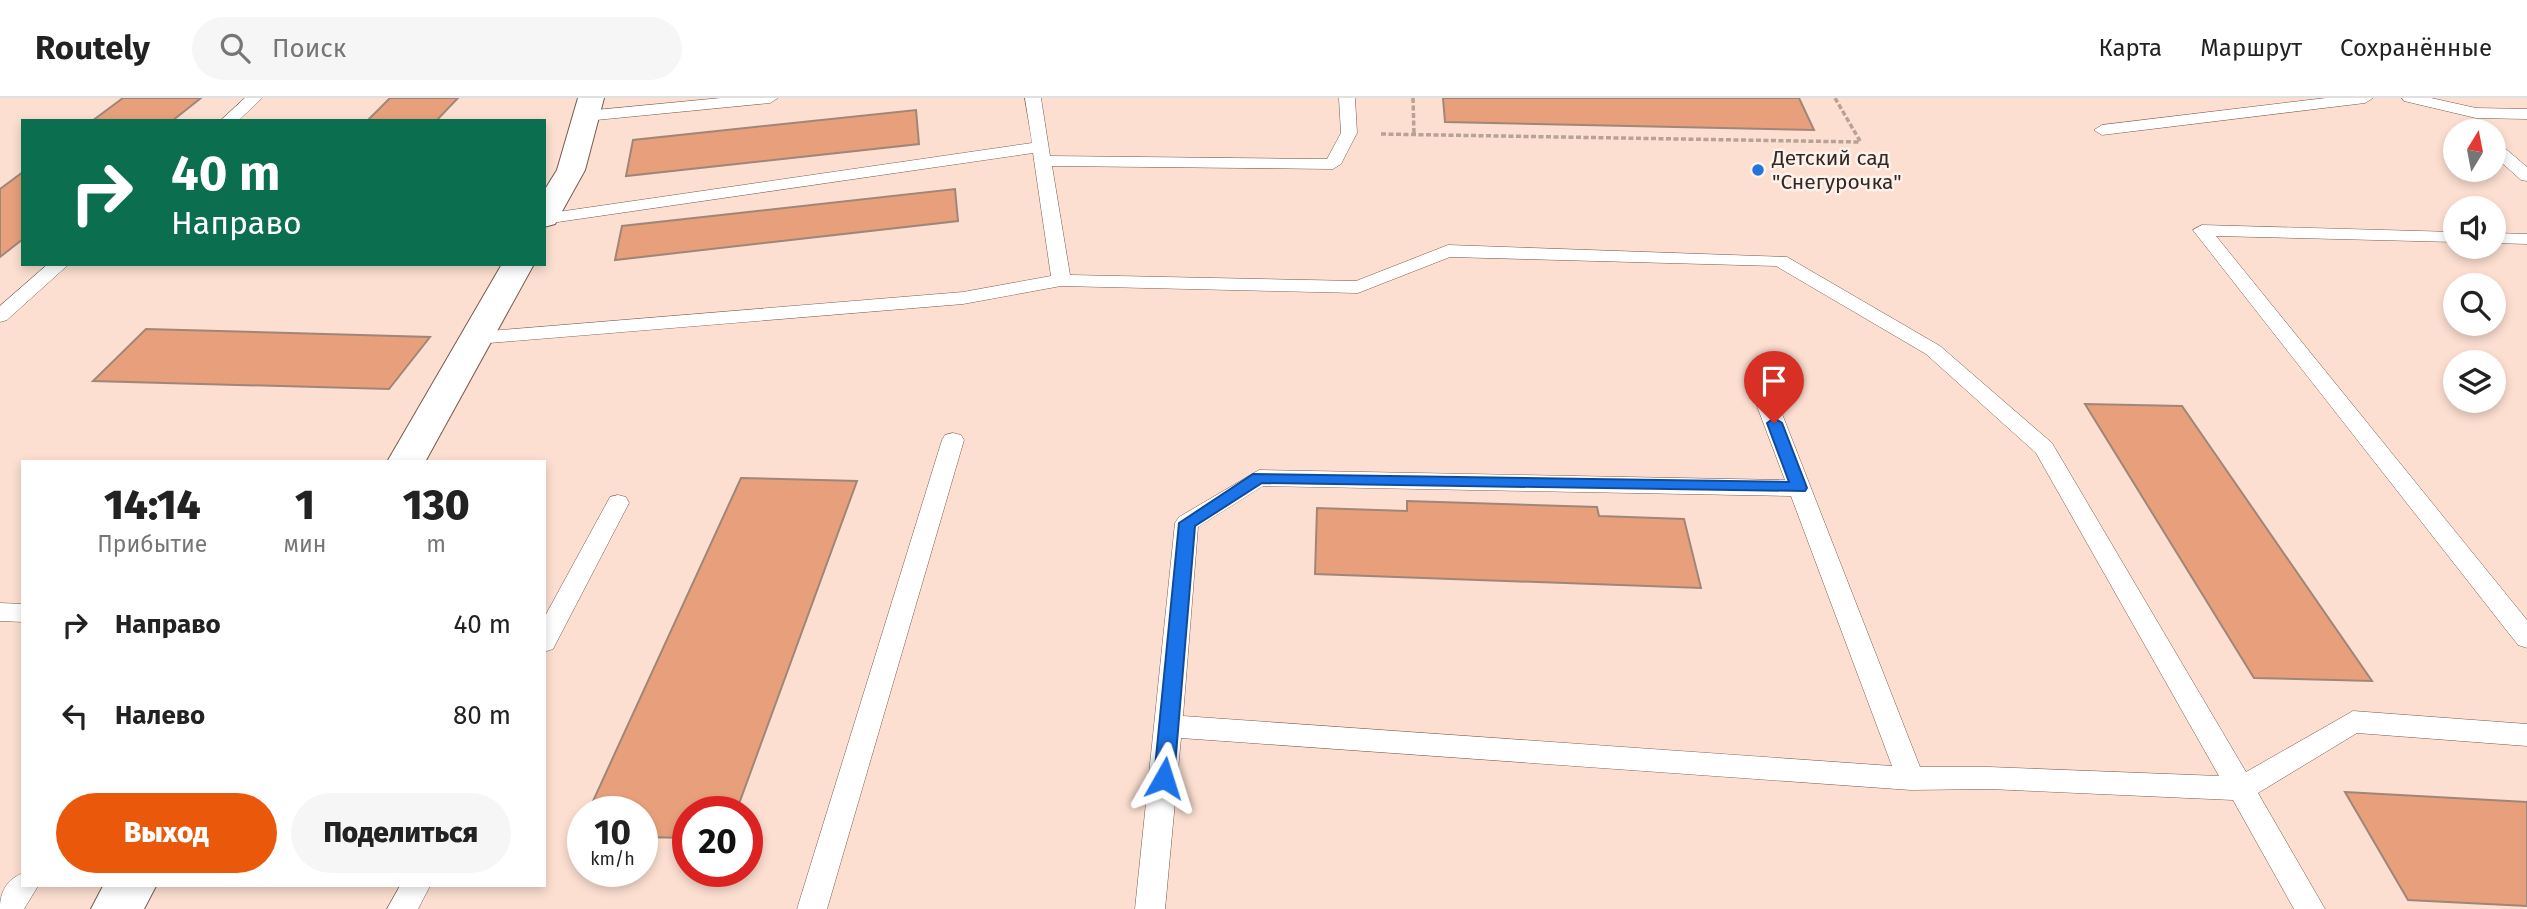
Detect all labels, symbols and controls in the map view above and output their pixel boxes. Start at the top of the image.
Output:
search box [192,17,682,80]
text: Routely [35,28,150,68]
icon: search [216,29,254,67]
text: Поиск [272,33,346,64]
text: Карта [2099,34,2162,62]
text: Маршрут [2200,34,2302,62]
text: Сохранённые [2340,34,2492,62]
north arrow [2443,119,2506,182]
map controls [2443,119,2506,413]
text: 40 m [171,144,280,203]
place label: Детский сад "Снегурочка" [1771,145,1902,195]
icon: right [56,147,147,238]
marker: Детский сад "Снегурочка" [1750,162,1766,178]
button: sound [2443,196,2506,259]
text: Направо [171,204,302,242]
button: search [2443,273,2506,336]
button: layers [2443,350,2506,413]
pin [1744,351,1804,423]
icon: arrive [1755,362,1793,400]
text: 14:14 [104,480,201,530]
text: 1 [295,480,315,530]
text: 130 [403,480,470,530]
text: Прибытие [97,530,207,558]
text: мин [284,530,326,558]
text: m [426,530,446,558]
icon: right [56,606,94,644]
text: Направо [115,609,221,640]
text: 40 m [453,609,511,640]
icon: left [56,697,94,735]
text: Налево [115,700,205,731]
text: 80 m [453,700,511,731]
position arrow [1127,741,1201,815]
button: Выход [56,793,277,873]
button: Поделиться [291,793,511,873]
speed limit sign: 20 [672,796,763,887]
text: 10 [594,811,631,853]
text: km/h [590,848,635,870]

